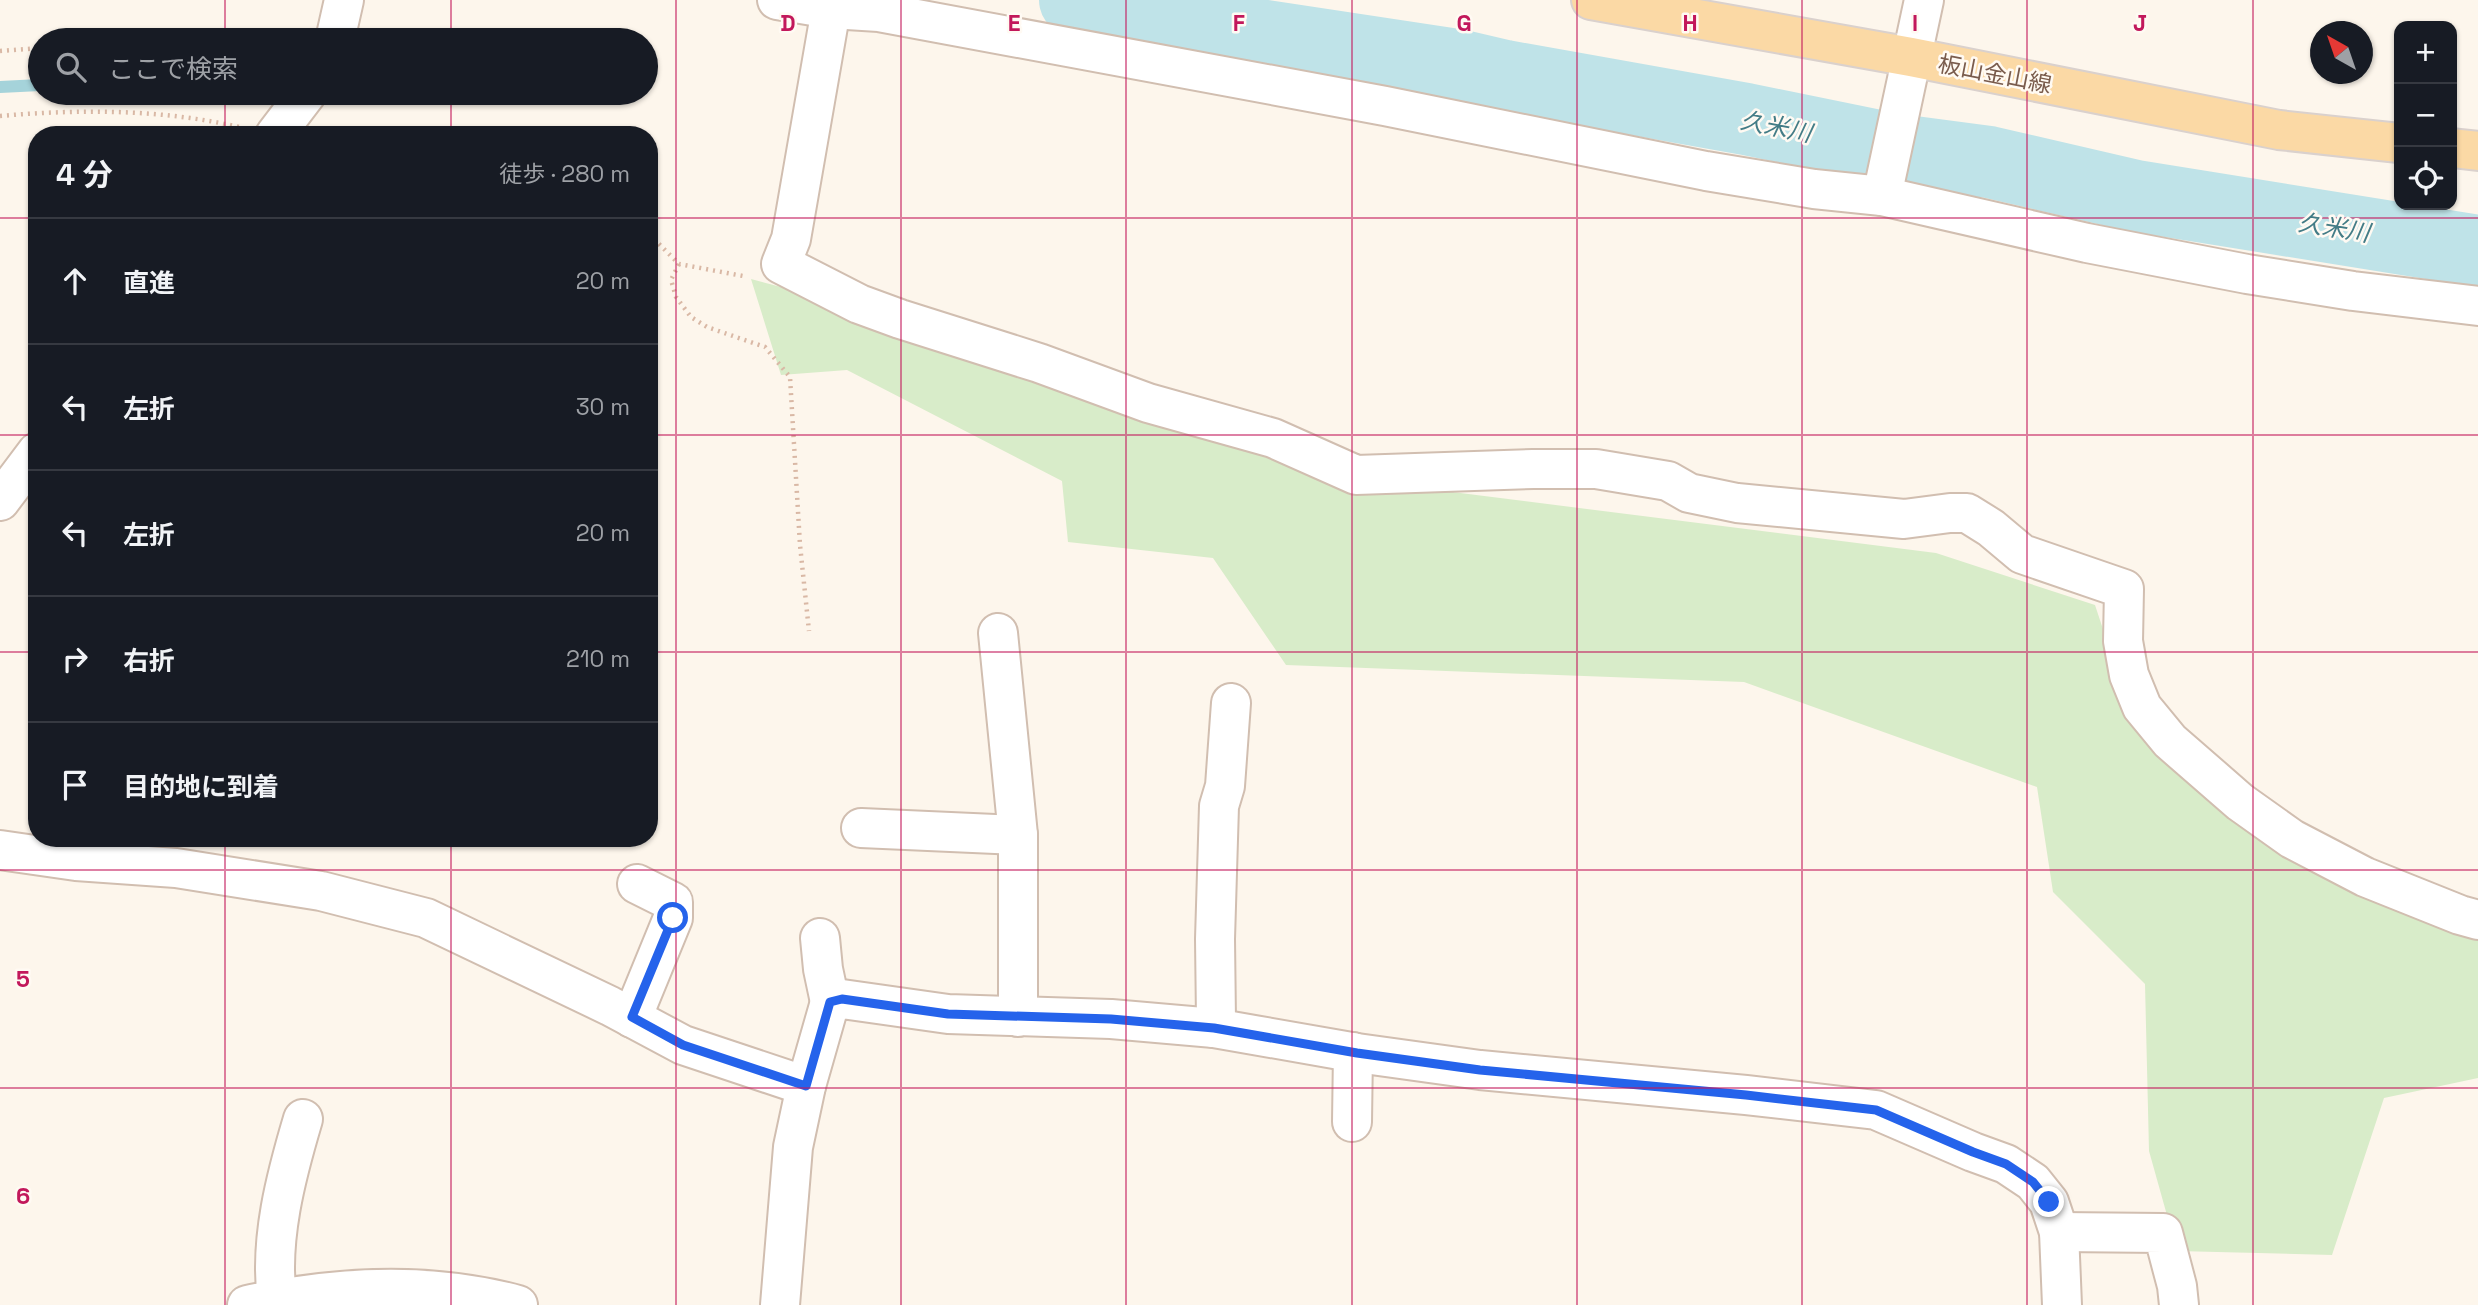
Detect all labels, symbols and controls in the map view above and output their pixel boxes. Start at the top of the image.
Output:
text: D [780,8,796,38]
text: E [1008,8,1020,38]
text: F [1233,8,1245,38]
text: G [1456,8,1472,38]
text: H [1682,8,1698,38]
text: I [1912,8,1918,38]
text: J [2133,8,2147,38]
north arrow [2310,21,2373,84]
map controls [2394,21,2457,210]
button: + [2394,21,2457,84]
search box [28,28,658,105]
icon: search [52,48,90,86]
street label: 板山金山線 [1936,48,2054,100]
text: ここで検索 [108,52,238,86]
button: − [2394,84,2457,147]
water label: 久米川 [1738,104,1817,149]
button: locate [2394,147,2457,210]
text: 4 分 [56,155,113,194]
text: 徒歩 · 280 m [499,159,630,189]
water label: 久米川 [2296,207,2375,249]
icon: ahead [56,262,94,300]
text: 直進 [123,266,175,300]
text: 20 m [576,266,630,296]
icon: left [56,388,94,426]
text: 左折 [123,392,175,426]
text: 30 m [576,392,630,422]
icon: left [56,514,94,552]
text: 左折 [123,518,175,552]
text: 20 m [576,518,630,548]
icon: right [56,640,94,678]
text: 右折 [123,644,175,678]
text: 210 m [566,644,630,674]
icon: arrive [56,766,94,804]
text: 目的地に到着 [123,770,279,804]
route start [657,902,688,933]
text: 5 [16,964,30,994]
text: 6 [16,1181,30,1211]
route end [2033,1186,2064,1217]

